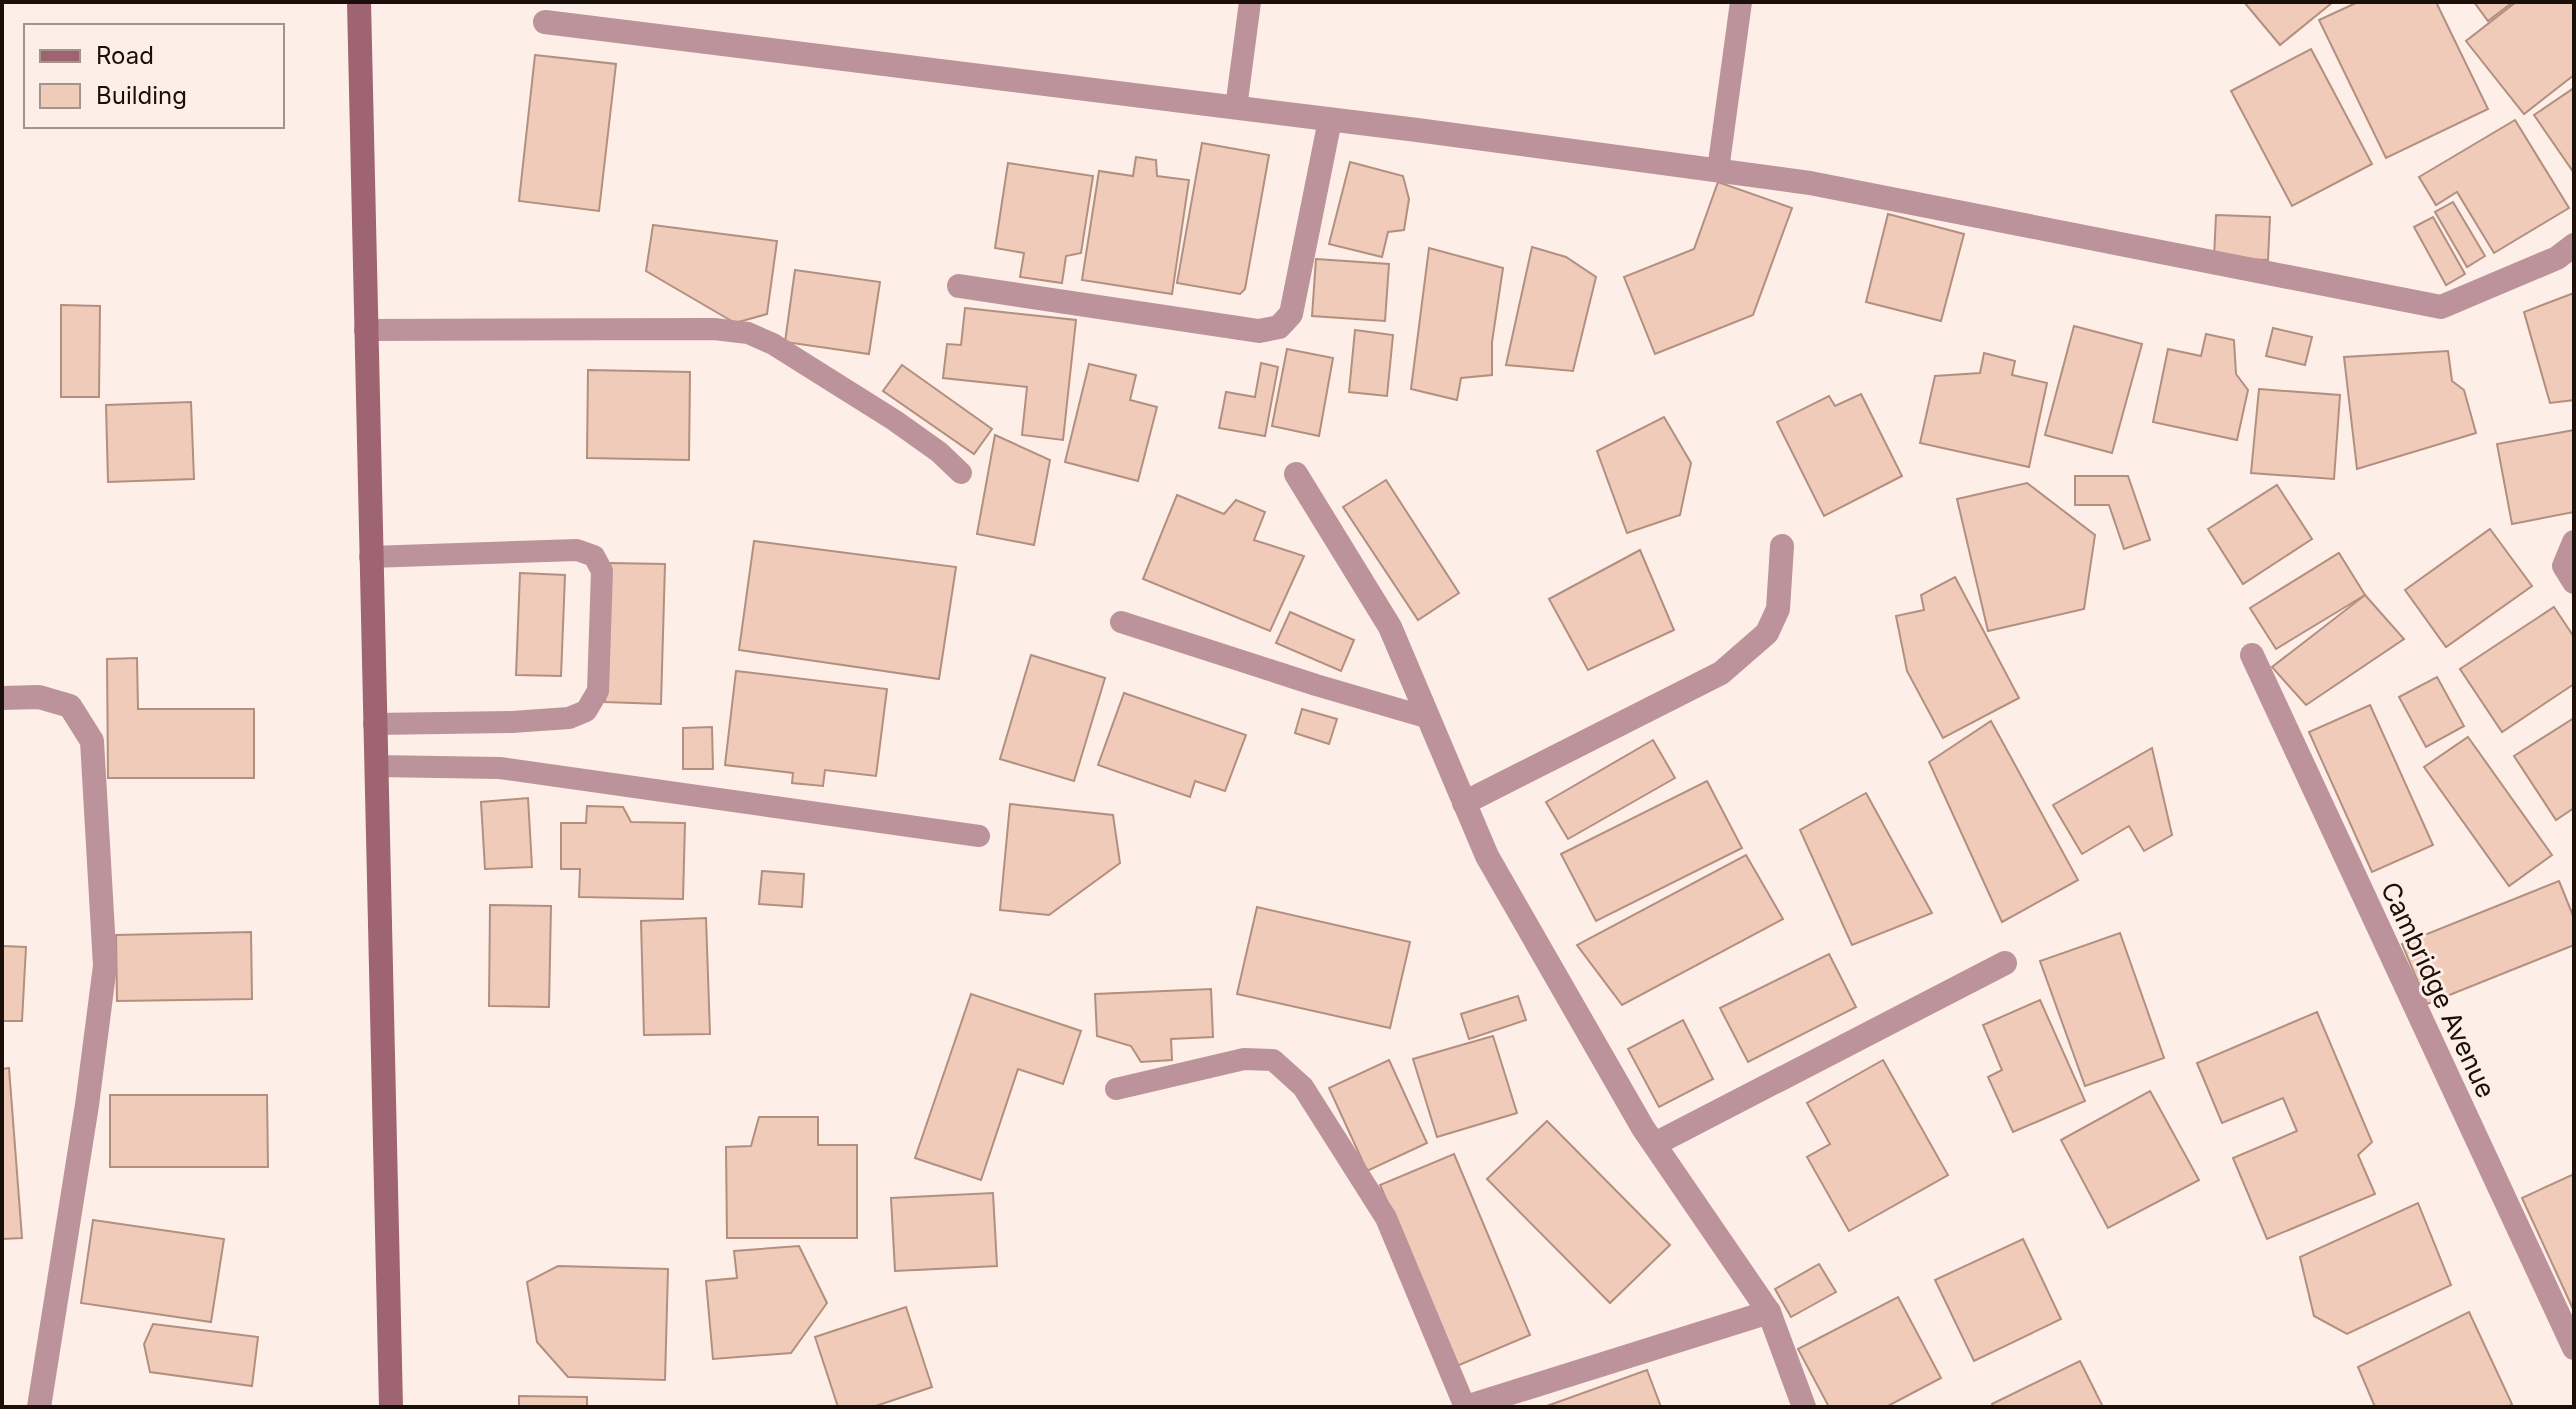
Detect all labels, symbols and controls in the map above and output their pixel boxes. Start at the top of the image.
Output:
legend [24,24,284,128]
text: Road [96,41,154,70]
text: Building [96,81,187,110]
street label: Cambridge Avenue [2375,877,2502,1103]

